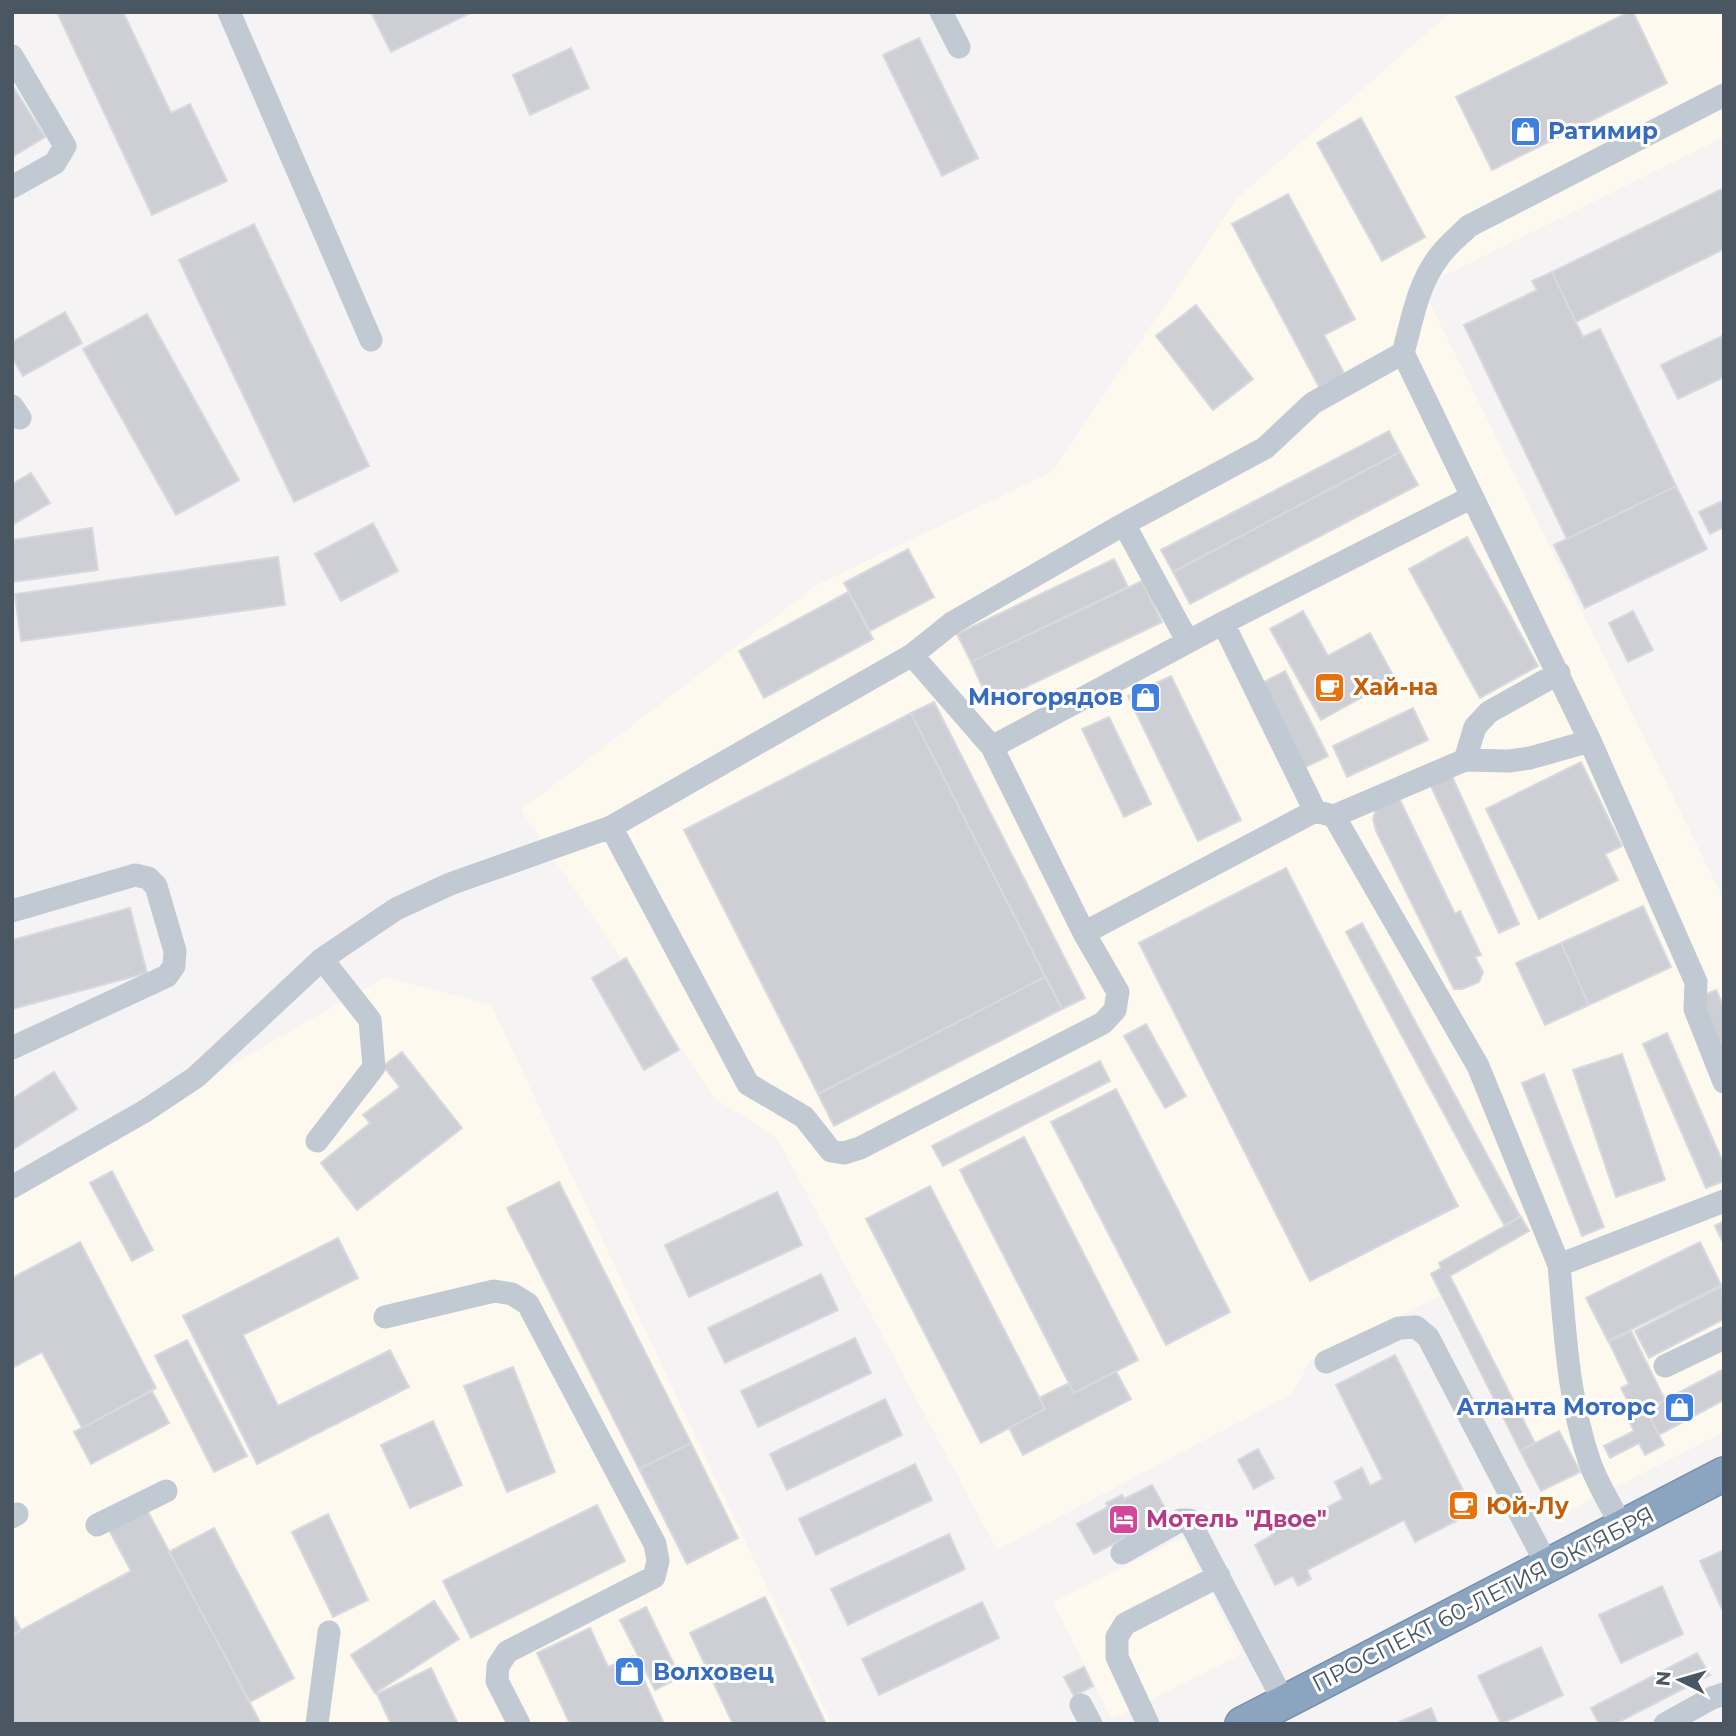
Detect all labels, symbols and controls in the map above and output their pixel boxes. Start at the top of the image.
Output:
shop icon: Ратимир [1508,114,1542,148]
place label: Ратимир [1548,117,1658,145]
cafe icon: Хай-на [1313,670,1347,704]
place label: Хай-на [1353,673,1438,701]
shop icon: Многорядов [1129,680,1163,714]
place label: Многорядов [968,683,1123,711]
shop icon: Атланта Моторс [1662,1390,1696,1424]
place label: Атланта Моторс [1456,1393,1656,1421]
cafe icon: Юй-Лу [1446,1489,1480,1523]
place label: Юй-Лу [1486,1492,1570,1520]
street label: ПРОСПЕКТ 60-ЛЕТИЯ ОКТЯБРЯ [1307,1500,1659,1698]
hotel icon: Мотель "Двое" [1106,1502,1140,1536]
place label: Мотель "Двое" [1146,1505,1327,1533]
north arrow [1645,1645,1715,1715]
shop icon: Волховец [613,1655,647,1689]
place label: Волховец [653,1658,774,1686]
text: N [1651,1670,1676,1687]

